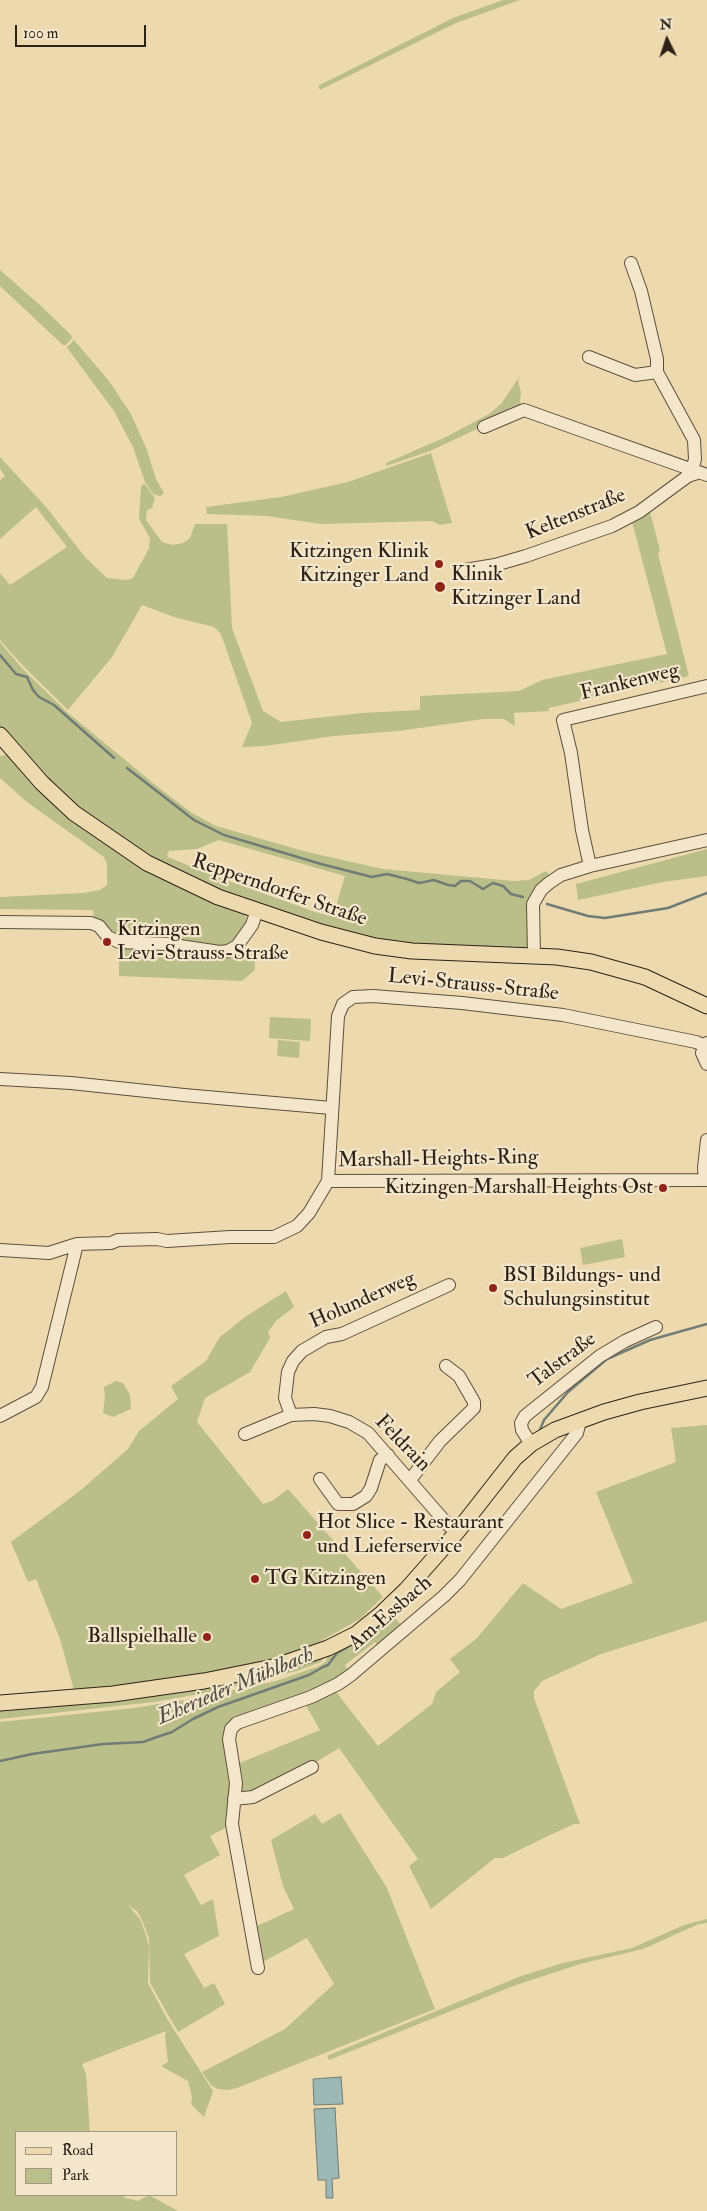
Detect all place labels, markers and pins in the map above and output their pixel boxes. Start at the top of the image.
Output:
place label: Kitzingen Klinik Kitzinger Land [289,539,429,589]
marker: Kitzingen Klinik Kitzinger Land [433,558,445,570]
place label: Klinik Kitzinger Land [451,562,581,612]
marker: Klinik Kitzinger Land [433,580,447,594]
place label: Kitzingen Levi-Strauss-Straße [117,917,289,967]
marker: Kitzingen Levi-Strauss-Straße [101,936,113,948]
place label: Kitzingen Marshall Heights Ost [384,1175,653,1201]
marker: Kitzingen Marshall Heights Ost [657,1182,669,1194]
place label: BSI Bildungs- und Schulungsinstitut [503,1263,661,1313]
marker: BSI Bildungs- und Schulungsinstitut [487,1282,499,1294]
place label: Hot Slice - Restaurant und Lieferservice [317,1510,504,1560]
marker: Hot Slice - Restaurant und Lieferservice [301,1529,313,1541]
place label: TG Kitzingen [265,1566,386,1592]
marker: TG Kitzingen [249,1573,261,1585]
place label: Ballspielhalle [87,1624,197,1650]
marker: Ballspielhalle [201,1631,213,1643]

